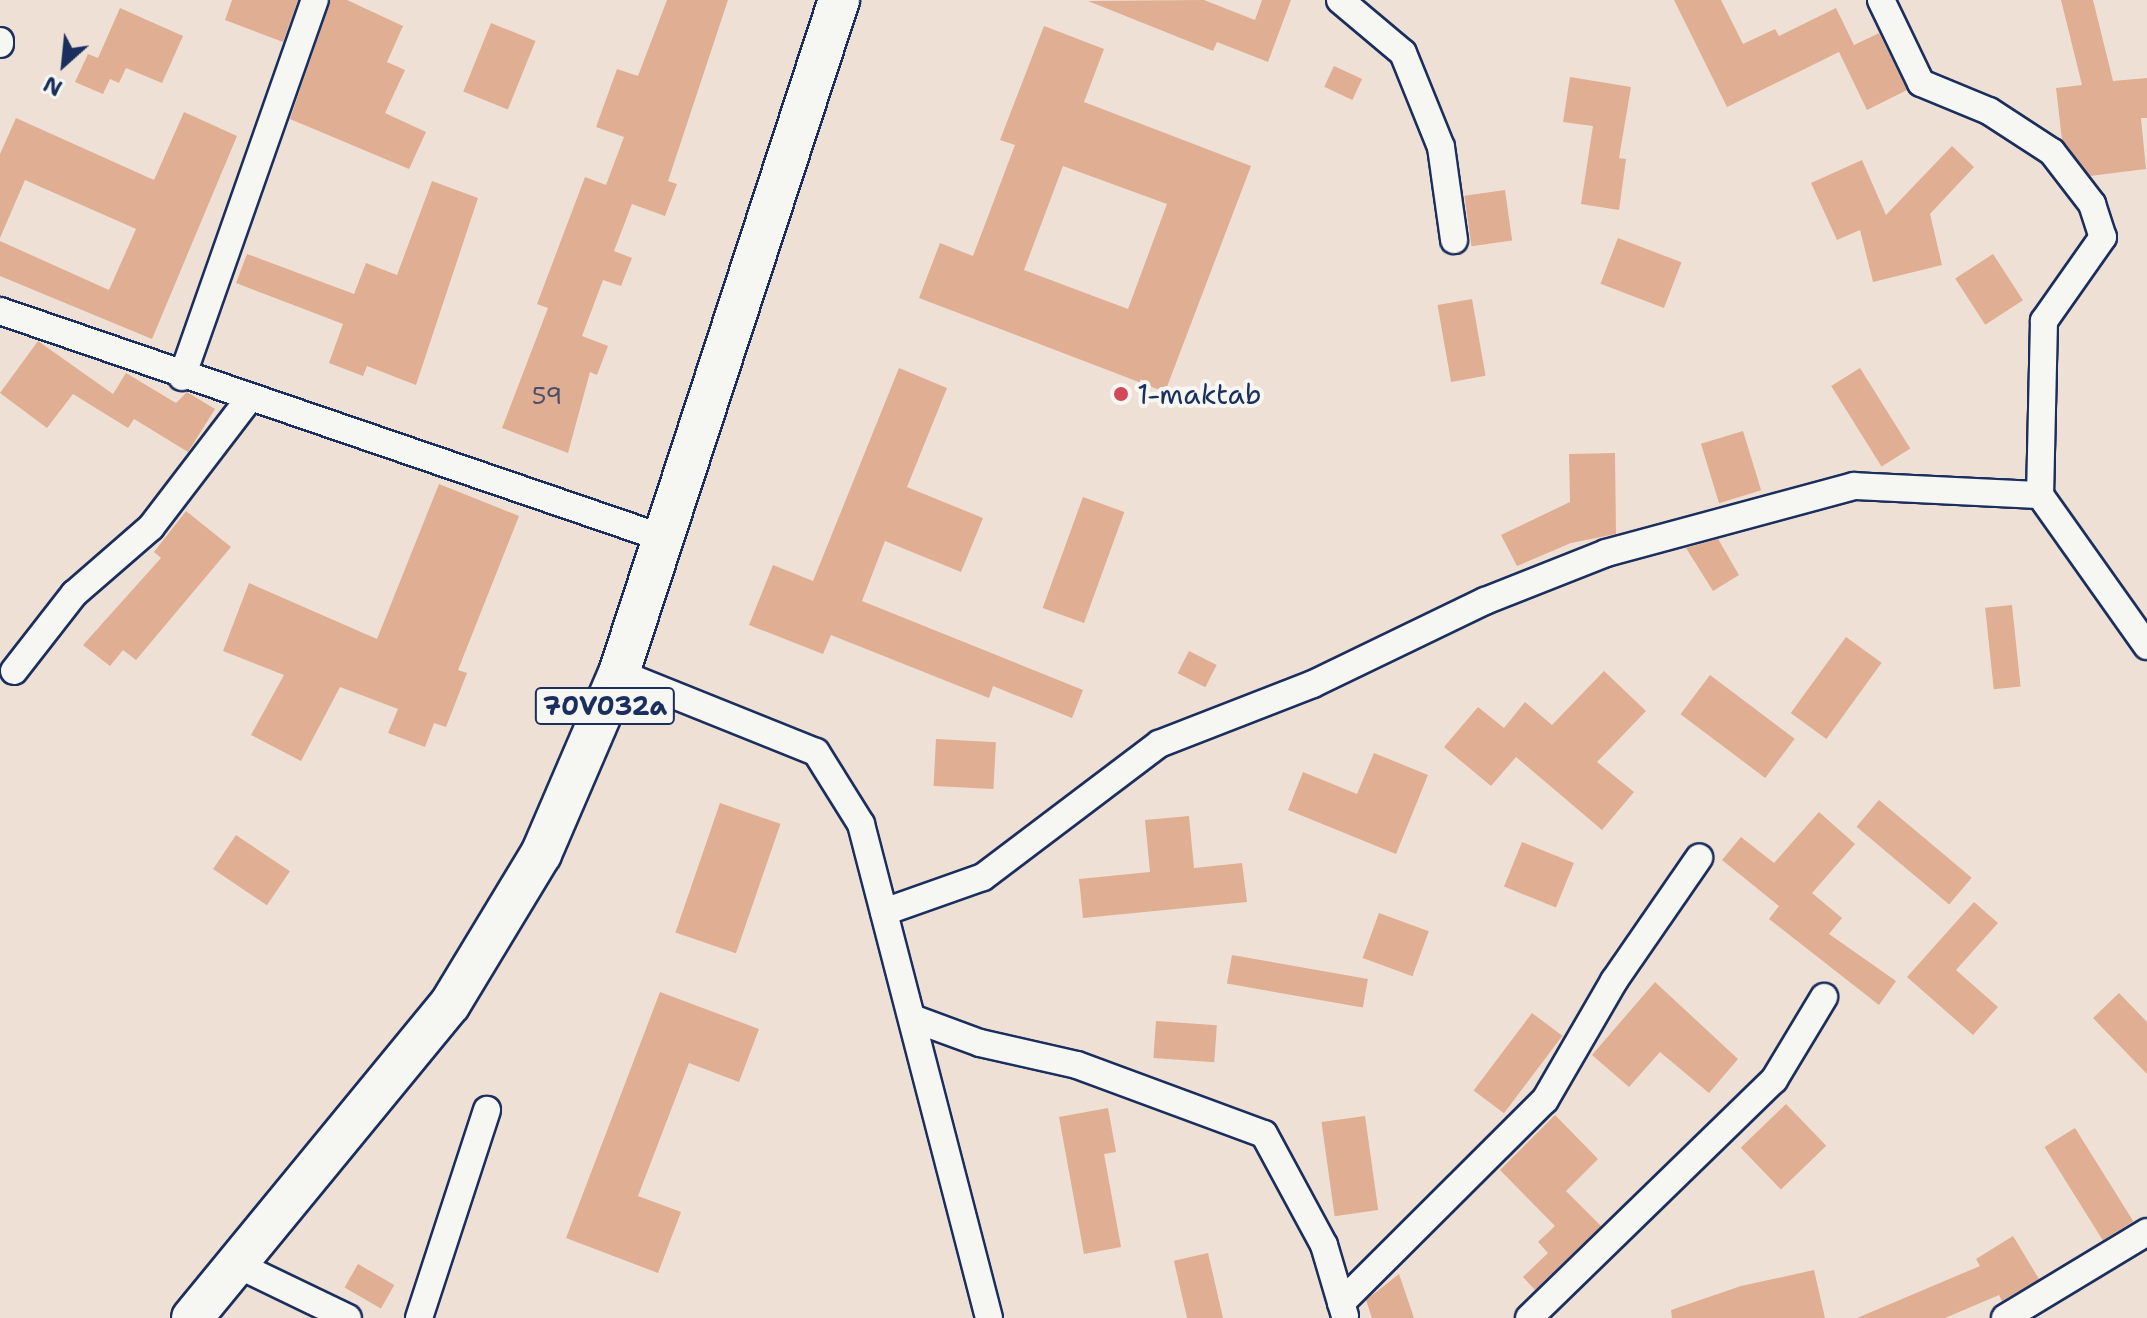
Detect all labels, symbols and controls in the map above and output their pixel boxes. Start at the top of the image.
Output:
north arrow [24,24,104,104]
text: N [39,69,67,103]
place label: 1-maktab [1137,377,1261,411]
house number: 59 [532,383,562,411]
marker: 1-maktab [1112,385,1130,403]
road number: 70V032a [533,684,677,728]

